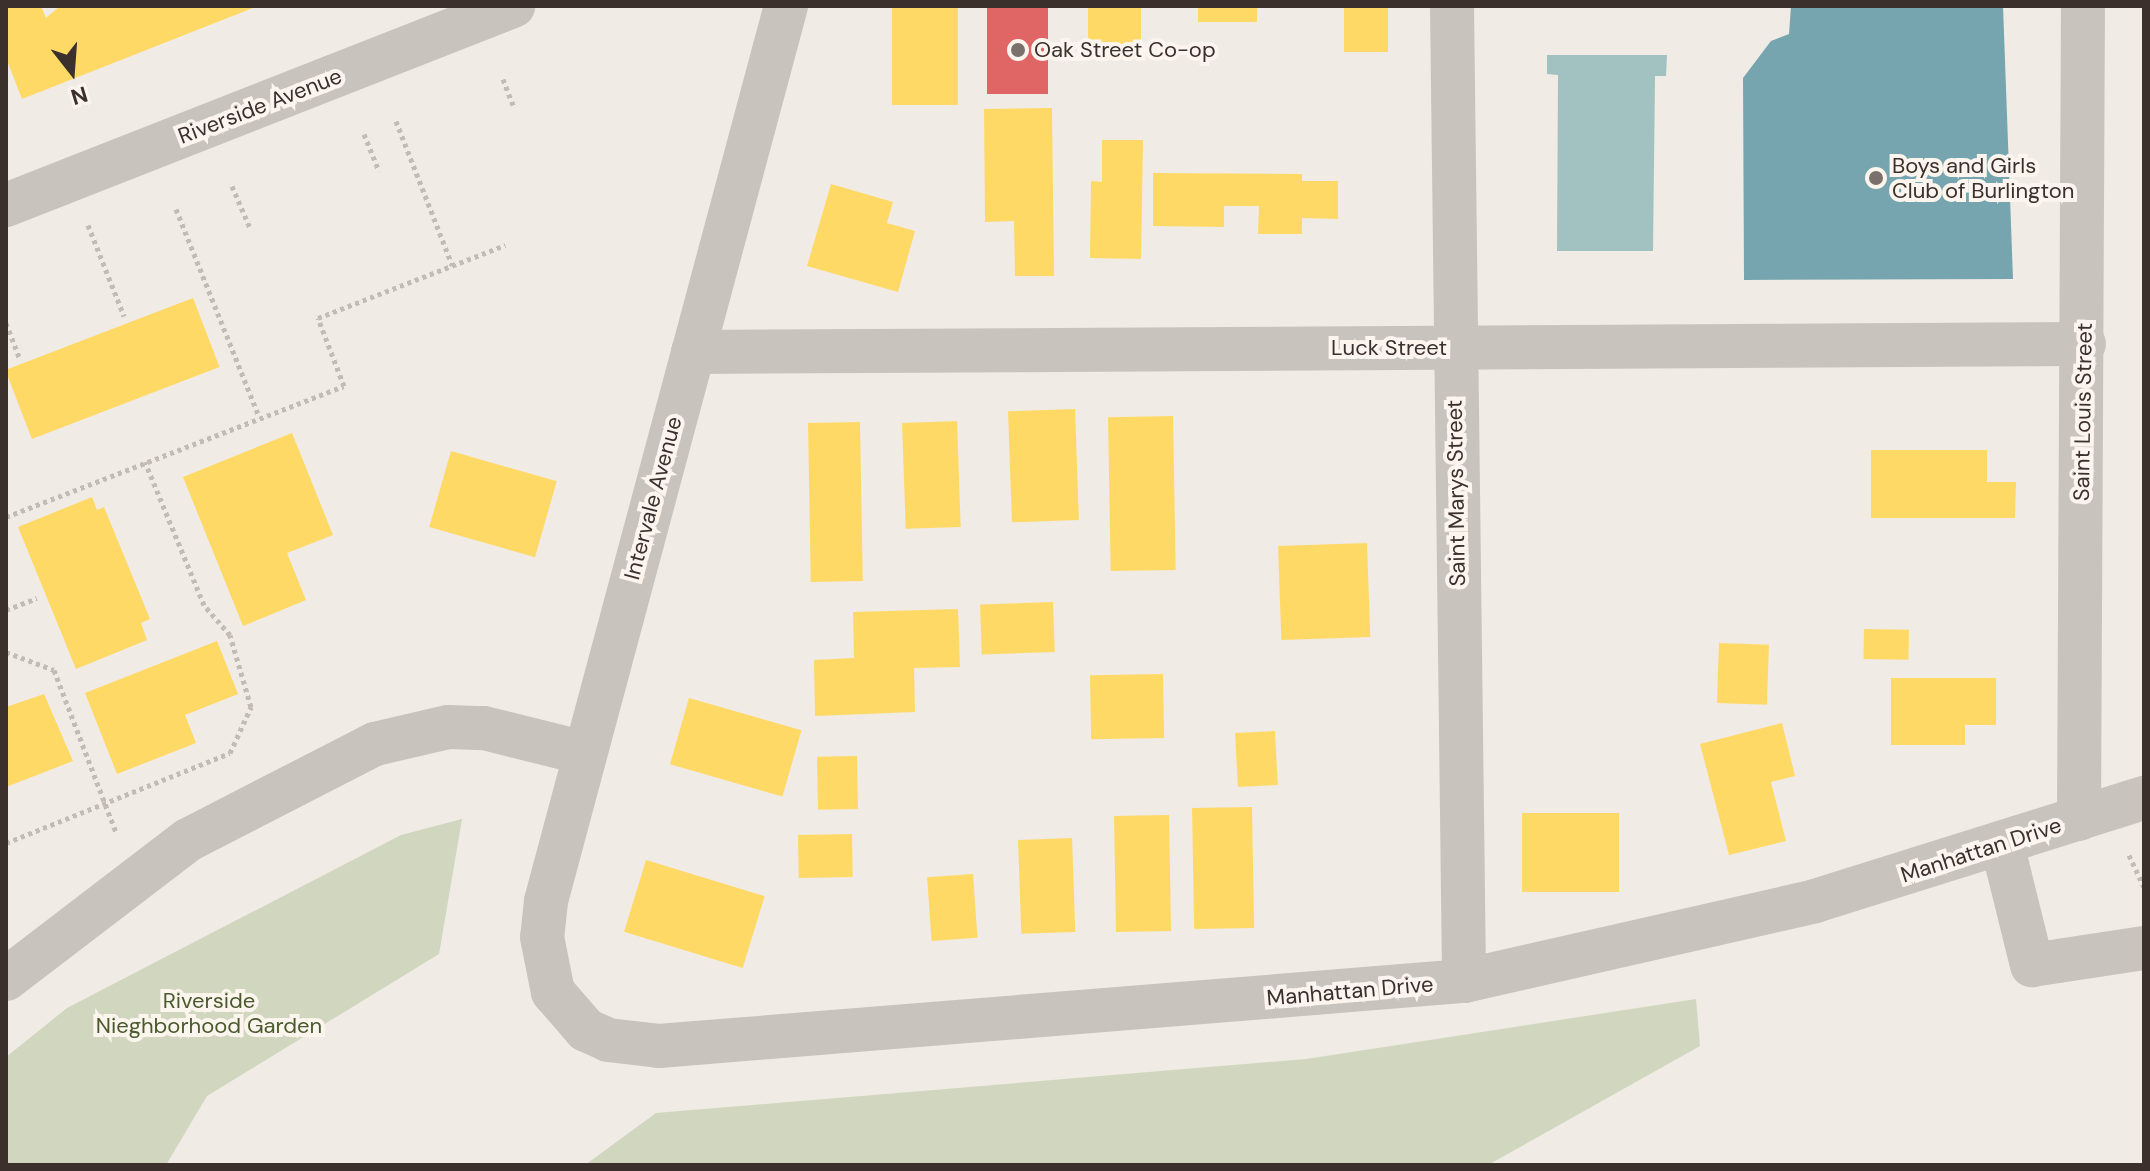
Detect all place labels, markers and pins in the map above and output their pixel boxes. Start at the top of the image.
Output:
place label: Oak Street Co-op [1034,37,1216,63]
marker: Oak Street Co-op [1009,41,1027,59]
place label: Boys and Girls Club of Burlington [1892,152,2074,204]
marker: Boys and Girls Club of Burlington [1867,169,1885,187]

